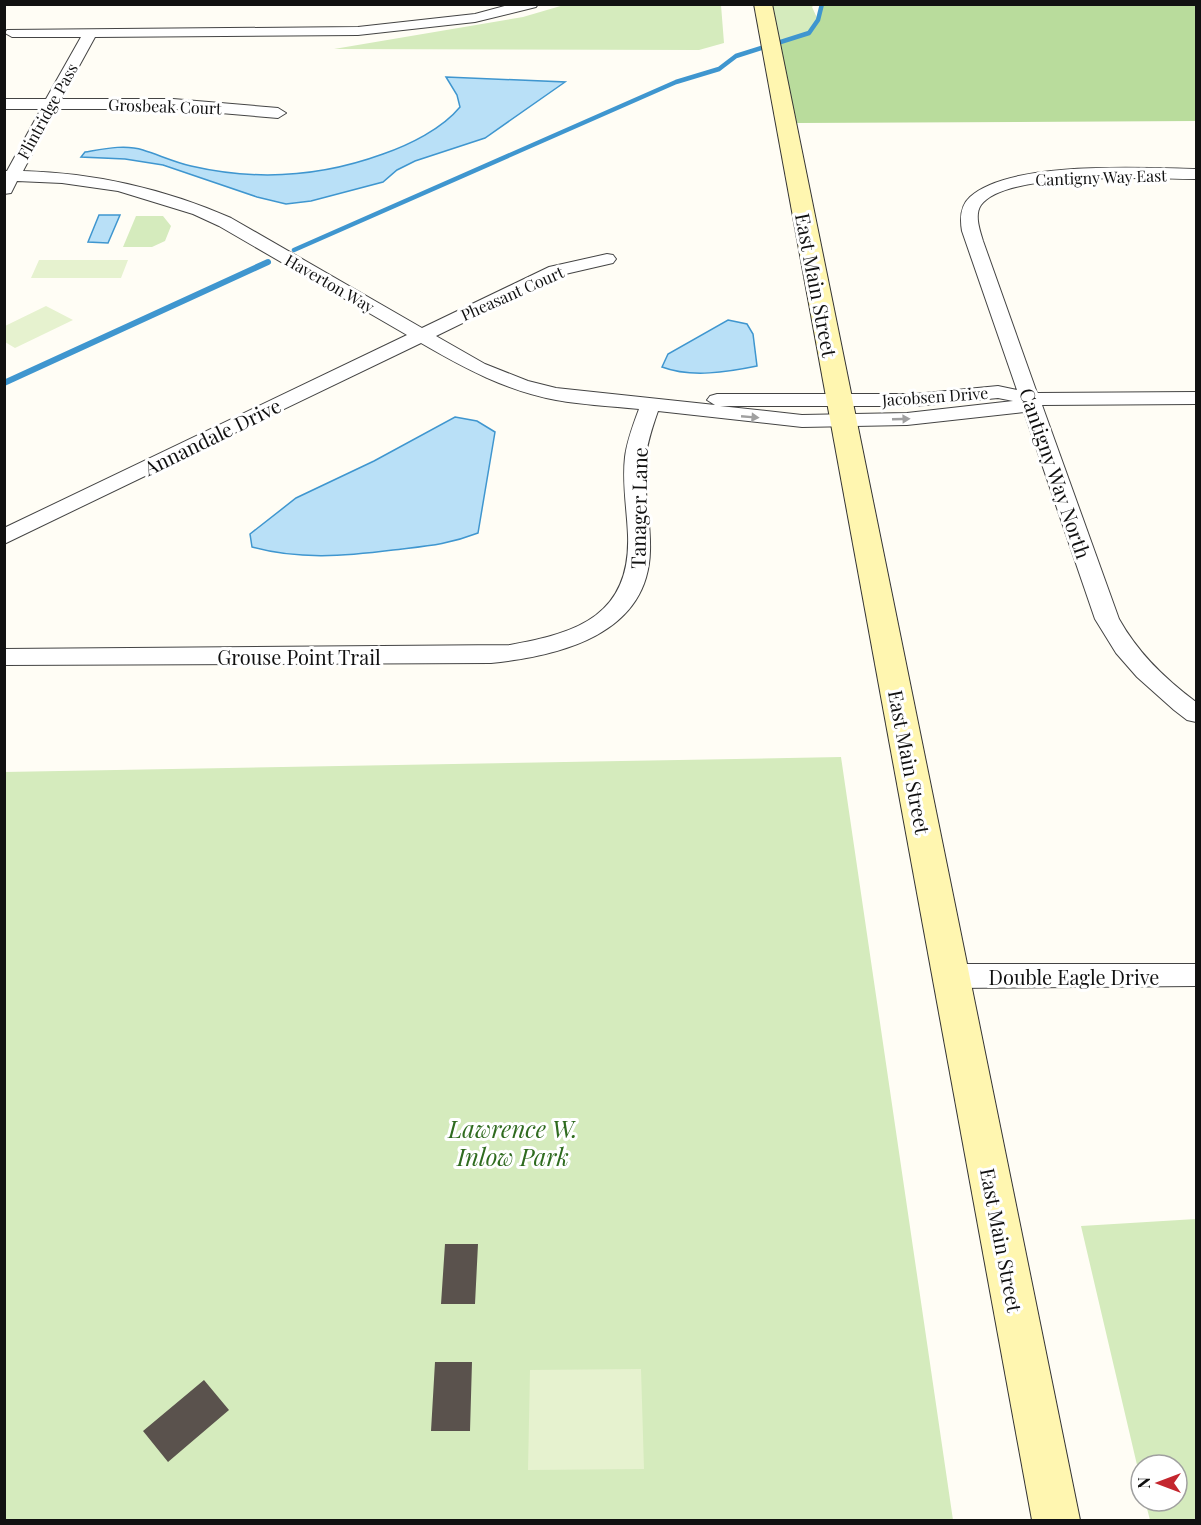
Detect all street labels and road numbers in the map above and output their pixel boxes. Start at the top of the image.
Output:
street label: Flintridge Pass [12,59,82,163]
street label: Grosbeak Court [108,94,222,118]
street label: Cantigny Way East [1035,164,1167,190]
street label: East Main Street [790,210,844,360]
street label: Haverton Way [282,249,378,317]
street label: Pheasant Court [457,261,567,325]
street label: Jacobsen Drive [880,382,989,410]
street label: Cantigny Way North [1014,384,1098,562]
street label: Annandale Drive [138,391,285,481]
street label: Tanager Lane [623,447,653,569]
street label: Grouse Point Trail [217,643,381,670]
street label: East Main Street [883,687,937,837]
street label: Double Eagle Drive [989,963,1159,990]
street label: East Main Street [975,1165,1029,1315]

